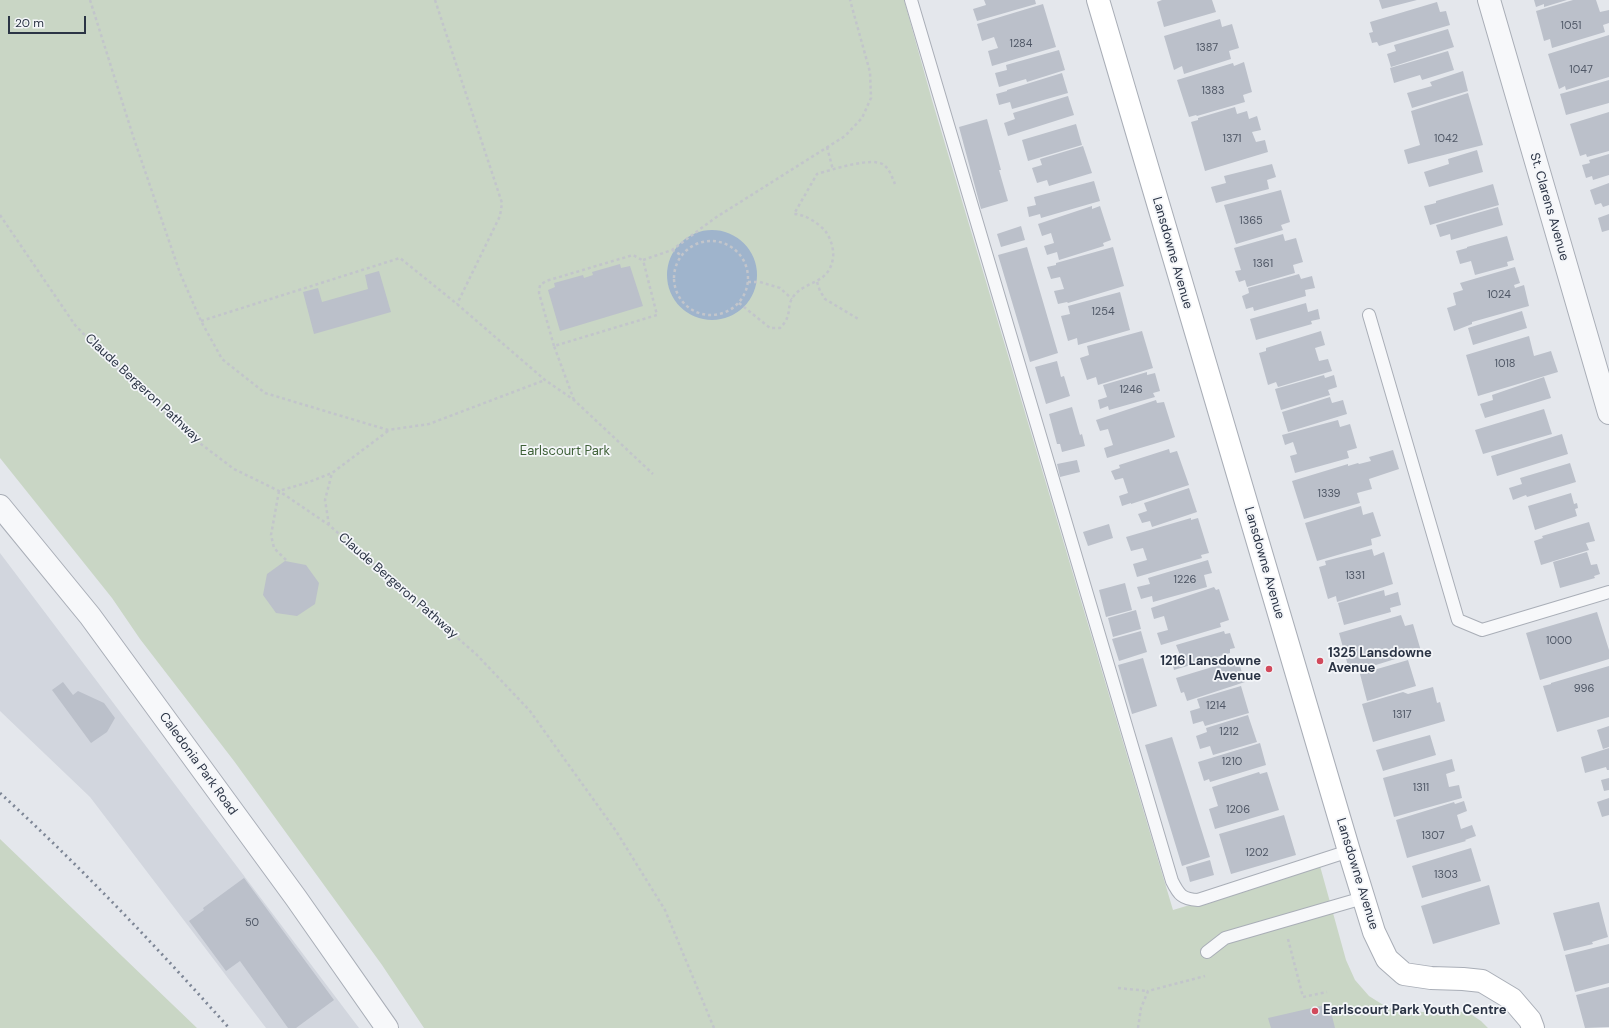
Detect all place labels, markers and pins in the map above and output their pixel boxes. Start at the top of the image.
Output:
place label: 1325 Lansdowne Avenue [1328,646,1432,677]
place label: 1216 Lansdowne Avenue [1160,654,1261,685]
marker: 1325 Lansdowne Avenue [1315,656,1325,666]
marker: 1216 Lansdowne Avenue [1264,664,1274,674]
place label: Earlscourt Park Youth Centre [1323,1003,1507,1019]
marker: Earlscourt Park Youth Centre [1310,1006,1320,1016]

